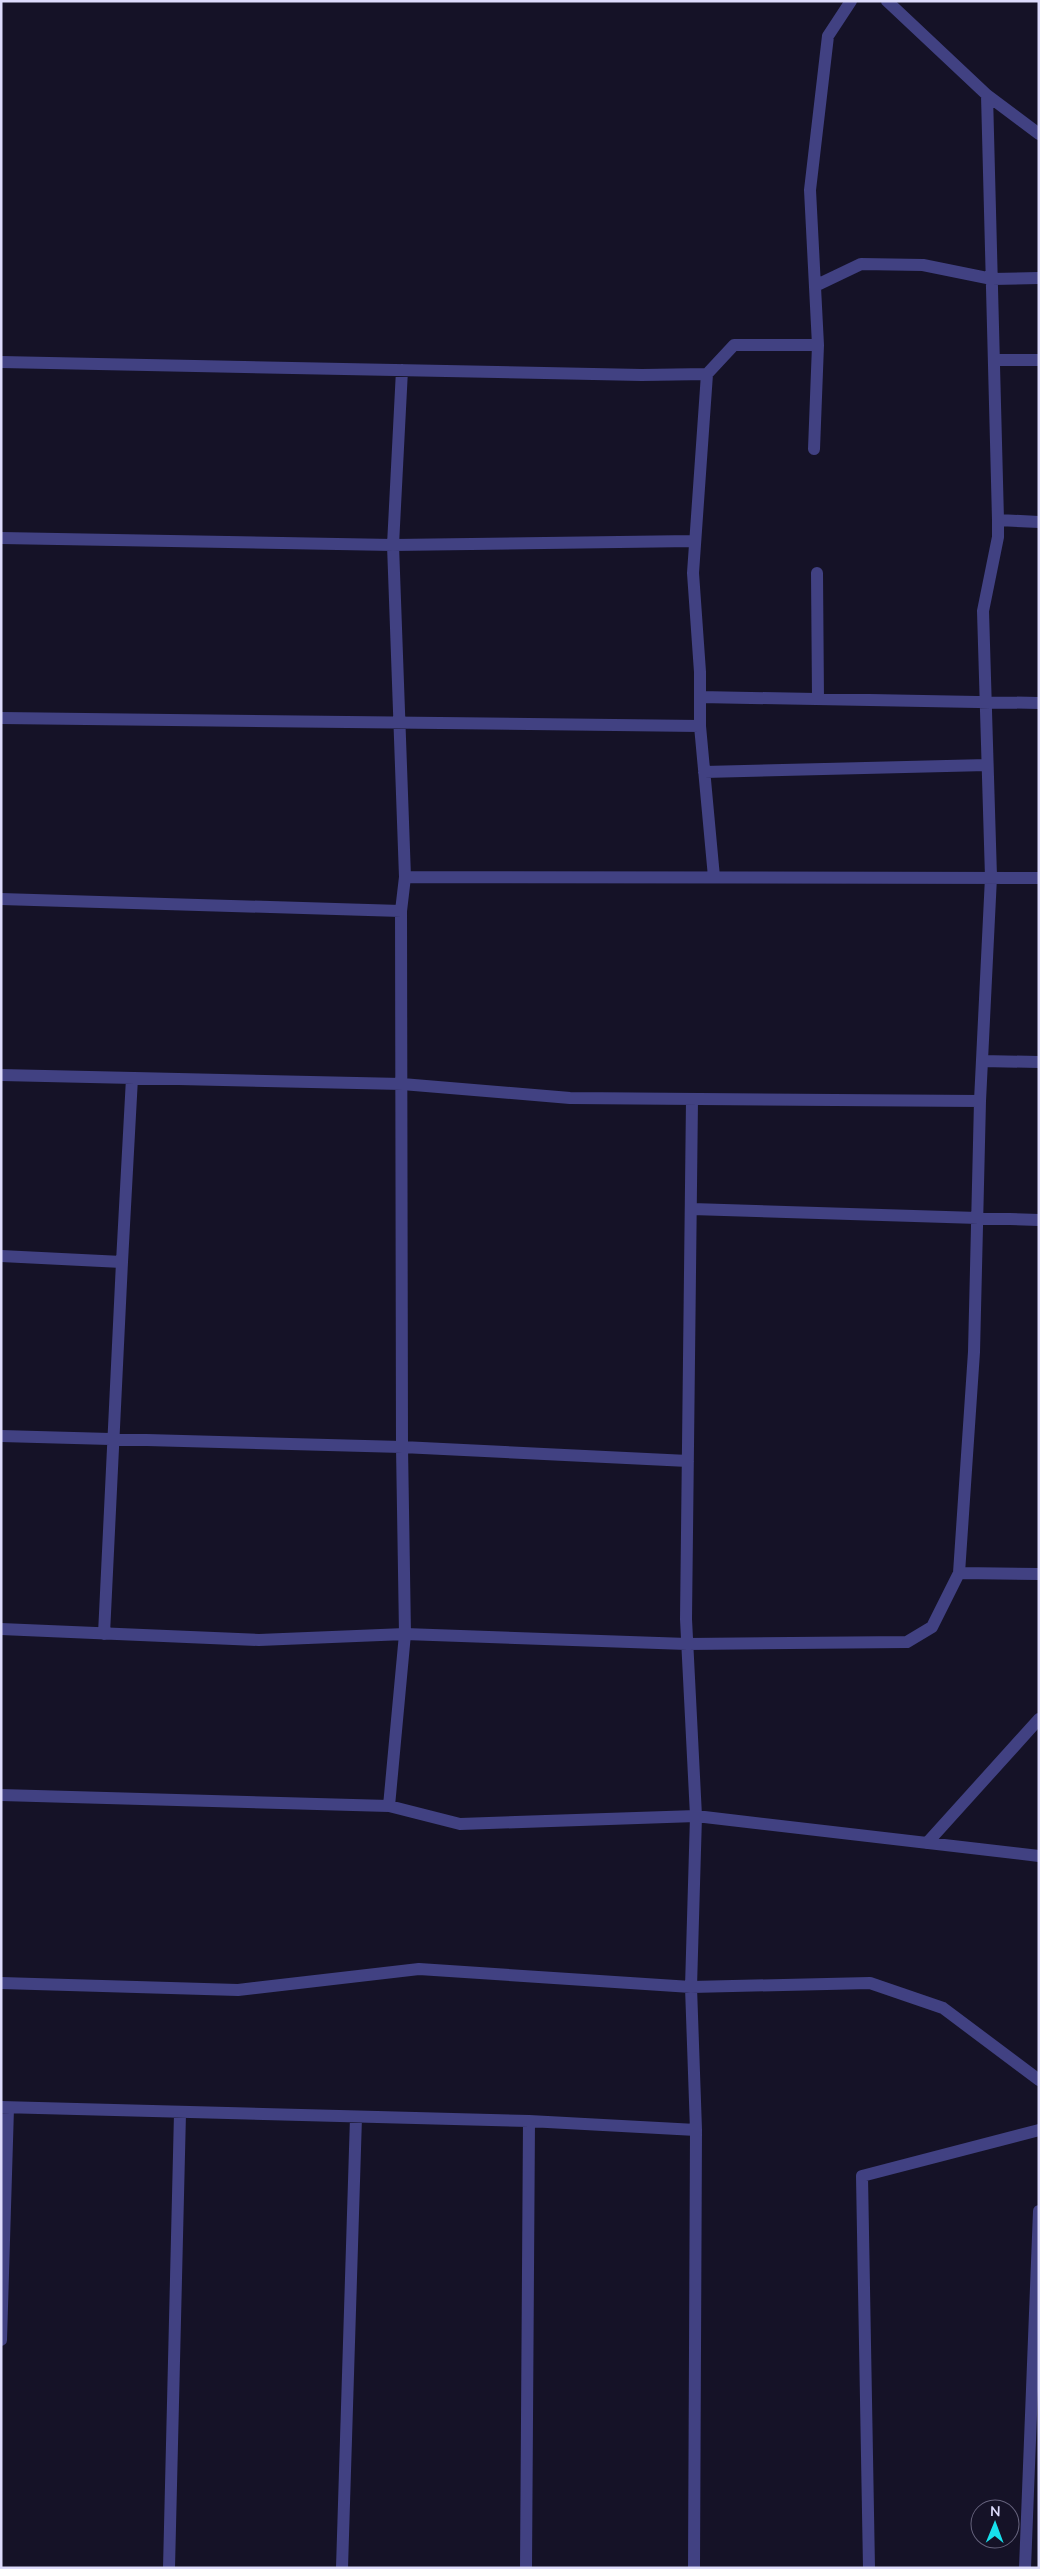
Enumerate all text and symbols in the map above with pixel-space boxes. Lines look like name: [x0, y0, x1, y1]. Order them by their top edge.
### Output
north arrow: [970, 2499, 1020, 2549]
text: N: [990, 2502, 1001, 2521]

